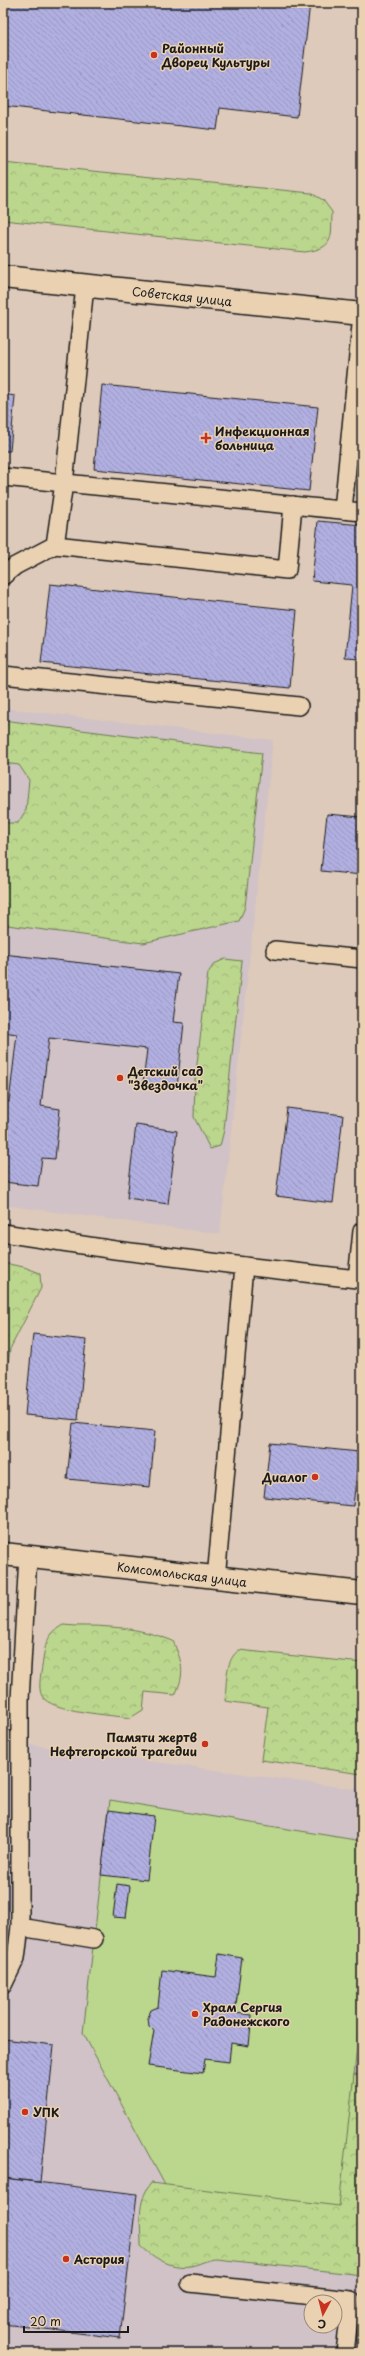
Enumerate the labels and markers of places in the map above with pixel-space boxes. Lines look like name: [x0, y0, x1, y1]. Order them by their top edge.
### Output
place label: Районный Дворец Культуры: [161, 39, 270, 71]
marker: Районный Дворец Культуры: [149, 50, 159, 60]
place label: Инфекционная больница: [215, 422, 310, 454]
marker: Инфекционная больница: [200, 432, 212, 444]
place label: Детский сад "Звездочка": [127, 1062, 203, 1094]
marker: Детский сад "Звездочка": [115, 1073, 125, 1083]
place label: Диалог: [261, 1468, 307, 1486]
marker: Диалог: [310, 1472, 320, 1482]
place label: Памяти жертв Нефтегорской трагедии: [50, 1728, 198, 1760]
marker: Памяти жертв Нефтегорской трагедии: [200, 1739, 210, 1749]
place label: Храм Сергия Радонежского: [203, 1998, 290, 2030]
marker: Храм Сергия Радонежского: [190, 2009, 200, 2019]
place label: УПК: [33, 2103, 59, 2121]
marker: УПК: [20, 2107, 30, 2117]
place label: Астория: [73, 2250, 125, 2268]
marker: Астория: [61, 2254, 71, 2264]

